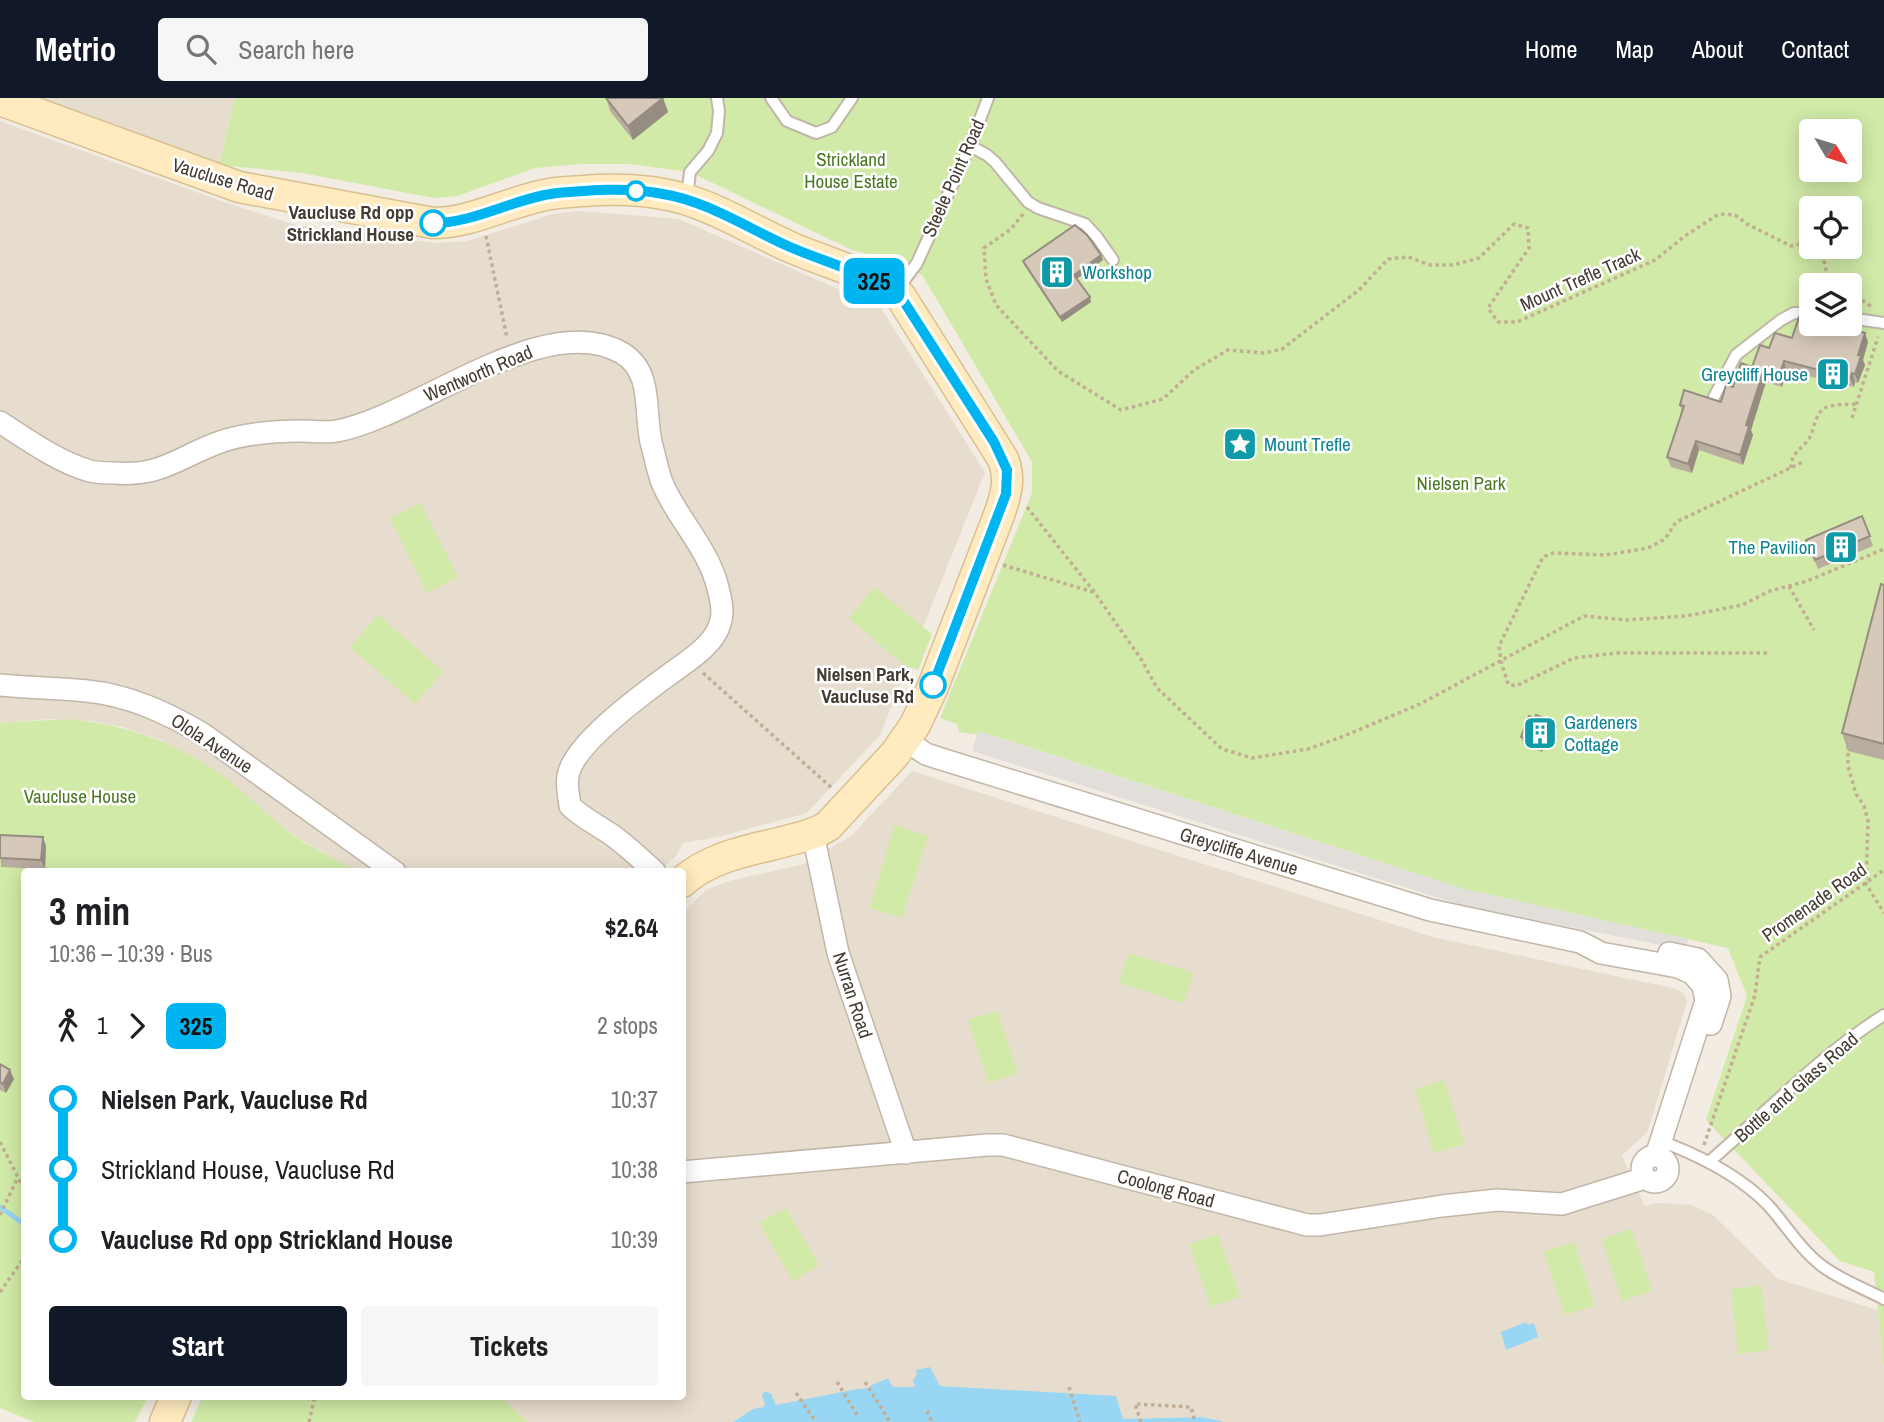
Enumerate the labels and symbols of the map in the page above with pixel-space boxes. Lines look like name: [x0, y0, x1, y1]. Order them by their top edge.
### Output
street label: Steele Point Road: [915, 115, 991, 241]
north arrow: [1799, 119, 1862, 182]
park label: Strickland House Estate: [804, 146, 898, 194]
street label: Vaucluse Road: [169, 151, 277, 207]
unlabelled marker: [626, 181, 646, 201]
place label: Vaucluse Rd opp Strickland House: [287, 199, 414, 247]
marker: Vaucluse Rd opp Strickland House: [420, 210, 446, 236]
street label: Mount Trefle Track: [1516, 241, 1644, 317]
building icon: Workshop: [1038, 253, 1076, 291]
line badge: 325: [834, 258, 914, 304]
place label: Workshop: [1082, 259, 1152, 285]
street label: Wentworth Road: [420, 338, 536, 408]
building icon: Greycliff House: [1814, 355, 1852, 393]
place label: Greycliff House: [1701, 361, 1808, 387]
place icon: Mount Trefle: [1221, 425, 1259, 463]
place label: Mount Trefle: [1264, 431, 1351, 457]
park label: Nielsen Park: [1416, 470, 1506, 496]
building icon: The Pavilion: [1822, 528, 1860, 566]
place label: The Pavilion: [1729, 534, 1816, 560]
place label: Nielsen Park, Vaucluse Rd: [816, 661, 914, 709]
marker: Nielsen Park, Vaucluse Rd: [920, 672, 946, 698]
street label: Olola Avenue: [166, 707, 258, 779]
place label: Gardeners Cottage: [1564, 709, 1638, 757]
building icon: Gardeners Cottage: [1521, 714, 1559, 752]
park label: Vaucluse House: [24, 783, 136, 809]
street label: Greycliffe Avenue: [1177, 821, 1301, 881]
street label: Promenade Road: [1757, 856, 1871, 948]
street label: Nurran Road: [827, 949, 879, 1041]
street label: Bottle and Glass Road: [1729, 1026, 1863, 1148]
street label: Coolong Road: [1115, 1163, 1217, 1213]

